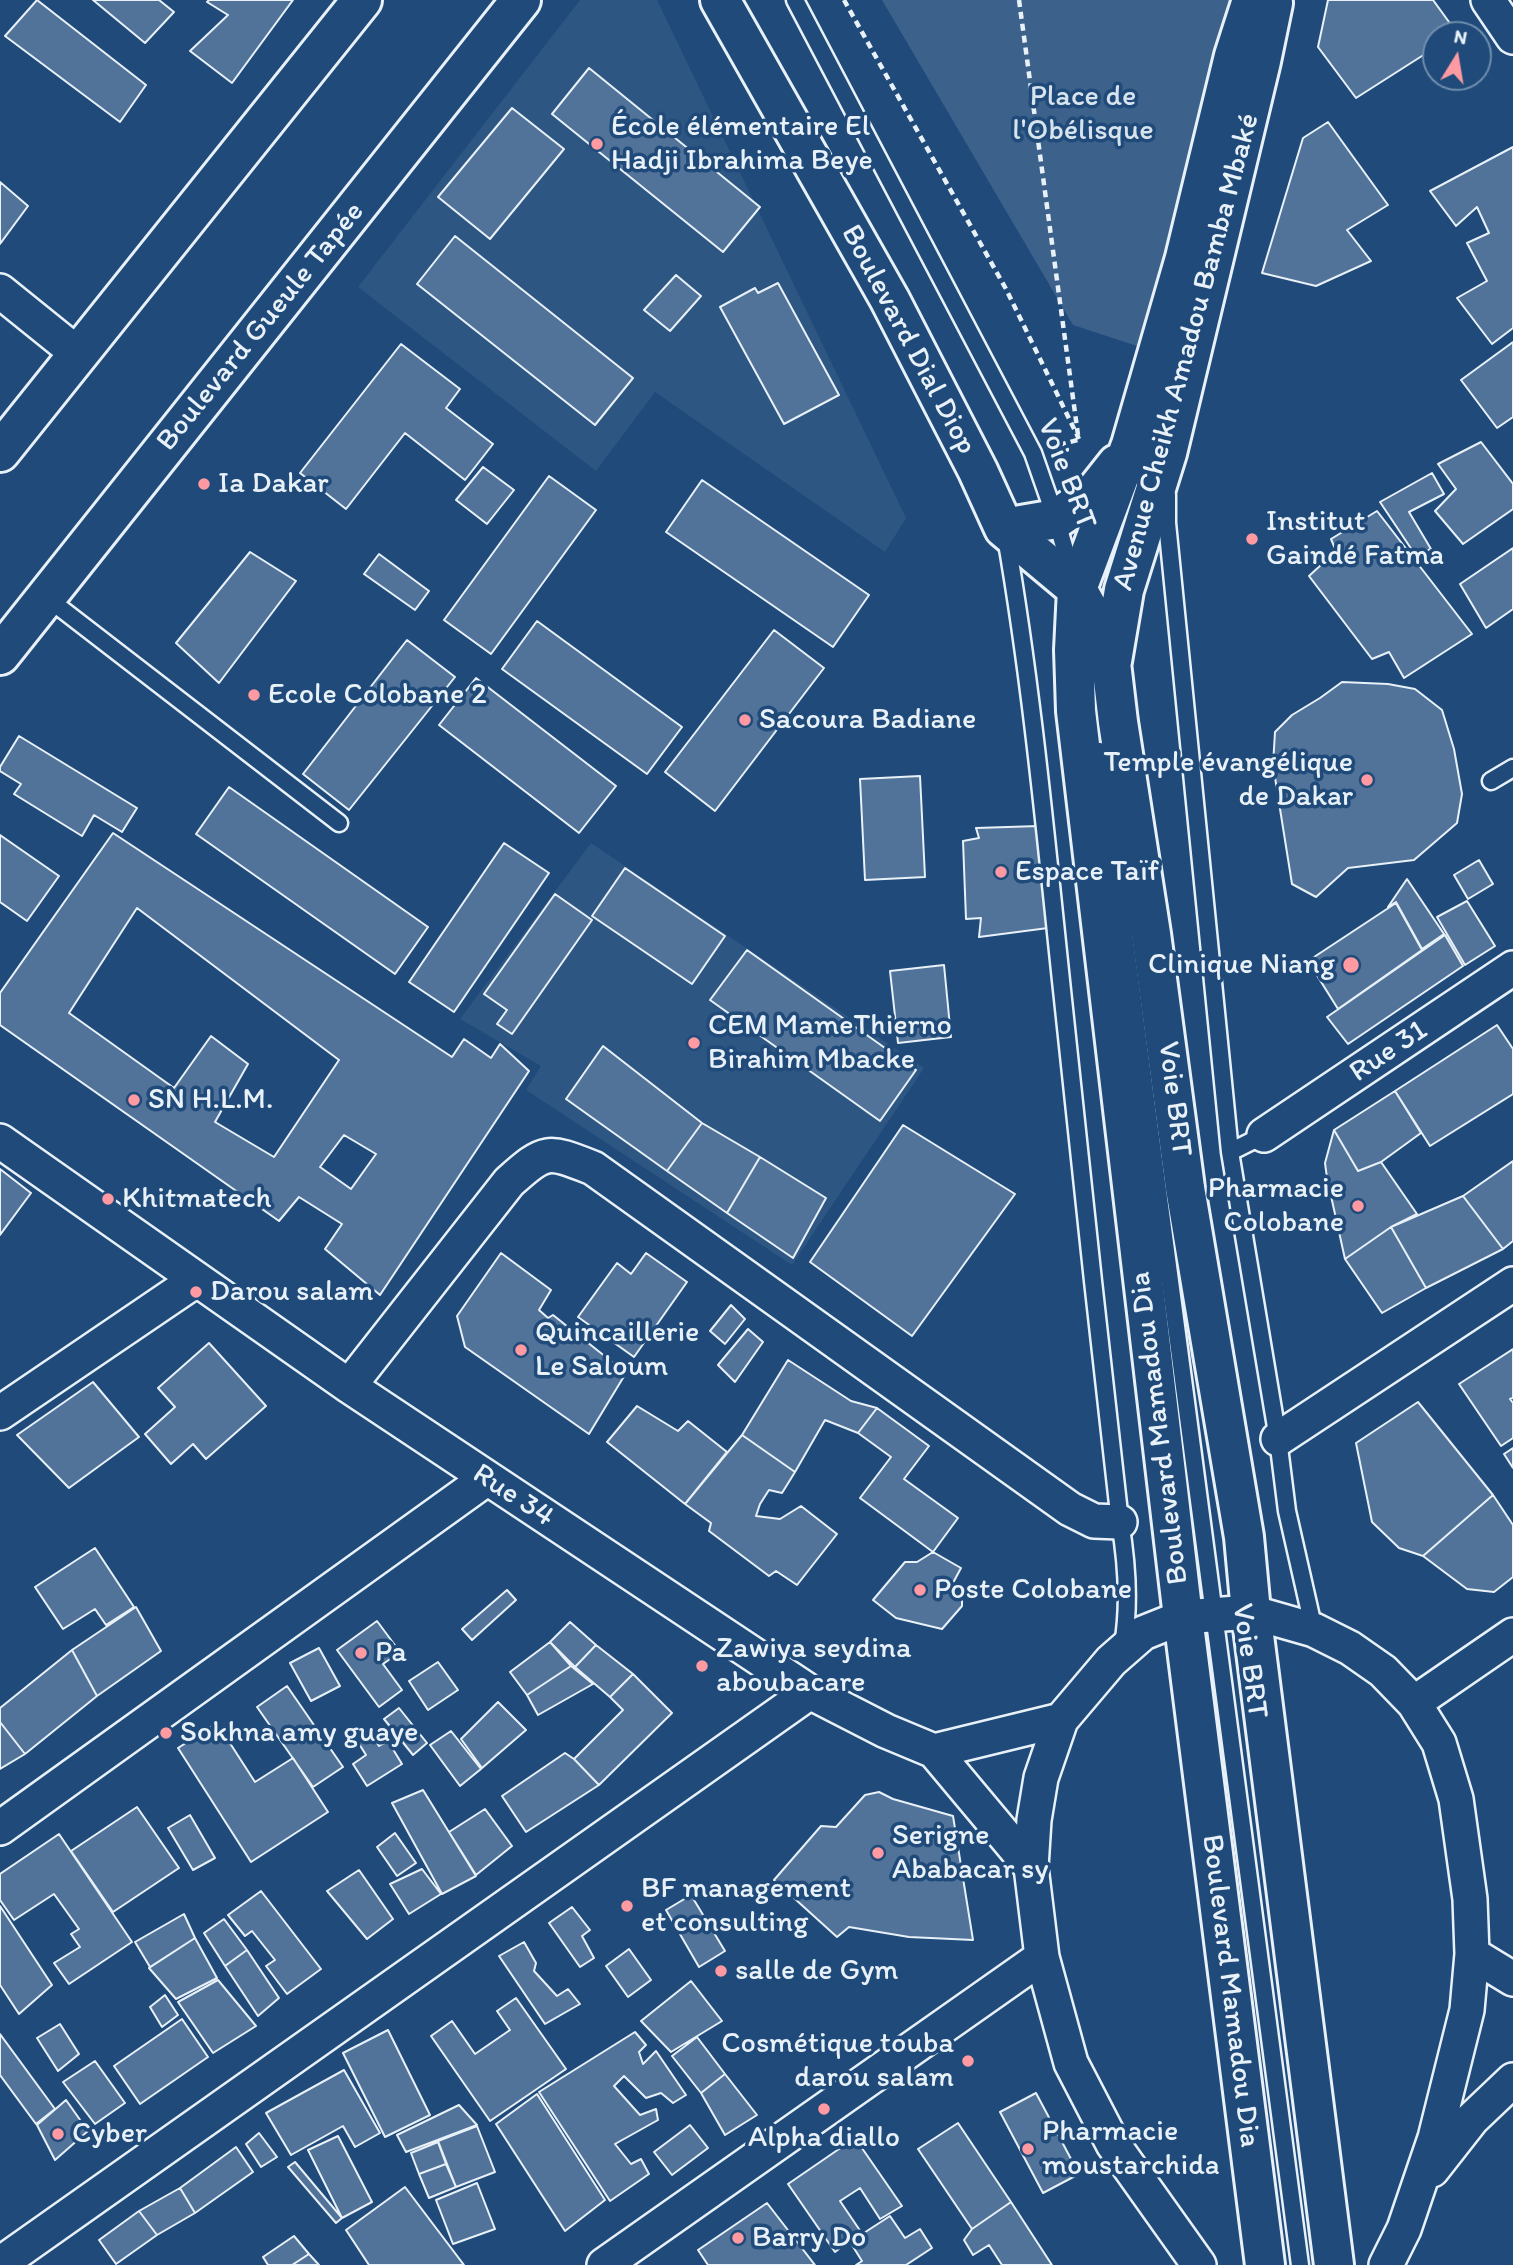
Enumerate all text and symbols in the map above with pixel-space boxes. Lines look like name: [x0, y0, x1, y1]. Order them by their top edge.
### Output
north arrow: [1422, 21, 1492, 91]
text: N: [1452, 24, 1469, 49]
park label: Place de l'Obélisque: [1012, 79, 1154, 150]
place label: École élémentaire El Hadji Ibrahima Beye: [611, 109, 873, 180]
street label: Avenue Cheikh Amadou Bamba Mbaké: [1106, 109, 1268, 595]
marker: École élémentaire El Hadji Ibrahima Beye: [589, 136, 605, 152]
street label: Boulevard Gueule Tapée: [149, 195, 373, 459]
street label: Boulevard Dial Diop: [832, 219, 984, 461]
street label: Voie BRT: [1028, 414, 1104, 534]
place label: Ia Dakar: [218, 466, 329, 502]
marker: Ia Dakar: [196, 476, 212, 492]
place label: Institut Gaindé Fatma: [1266, 504, 1444, 574]
marker: Institut Gaindé Fatma: [1244, 531, 1260, 547]
place label: Ecole Colobane 2: [268, 677, 487, 713]
marker: Ecole Colobane 2: [246, 687, 262, 703]
place label: Sacoura Badiane: [759, 702, 976, 738]
marker: Sacoura Badiane: [737, 712, 753, 728]
place label: Temple évangélique de Dakar: [1103, 745, 1353, 816]
marker: Temple évangélique de Dakar: [1359, 772, 1375, 788]
place label: Espace Taïf: [1015, 854, 1159, 890]
marker: Espace Taïf: [993, 864, 1009, 880]
place label: Clinique Niang: [1148, 947, 1335, 983]
marker: Clinique Niang: [1341, 955, 1361, 975]
place label: CEM MameThierno Birahim Mbacke: [708, 1008, 952, 1078]
street label: Rue 31: [1343, 1013, 1435, 1091]
marker: CEM MameThierno Birahim Mbacke: [686, 1035, 702, 1051]
street label: Voie BRT: [1149, 1039, 1199, 1159]
place label: SN H.L.M.: [148, 1082, 273, 1118]
marker: SN H.L.M.: [126, 1092, 142, 1108]
place label: Pharmacie Colobane: [1208, 1171, 1344, 1242]
place label: Khitmatech: [122, 1181, 272, 1217]
marker: Khitmatech: [100, 1191, 116, 1207]
marker: Pharmacie Colobane: [1350, 1198, 1366, 1214]
street label: Boulevard Mamadou Dia: [1123, 1270, 1197, 1586]
place label: Darou salam: [210, 1274, 374, 1310]
marker: Darou salam: [188, 1284, 204, 1300]
place label: Quincaillerie Le Saloum: [535, 1315, 699, 1386]
marker: Quincaillerie Le Saloum: [513, 1342, 529, 1358]
street label: Rue 34: [465, 1456, 561, 1536]
place label: Poste Colobane: [934, 1572, 1132, 1608]
marker: Poste Colobane: [912, 1582, 928, 1598]
street label: Voie BRT: [1223, 1601, 1275, 1721]
place label: Zawiya seydina aboubacare: [716, 1631, 911, 1702]
place label: Pa: [375, 1635, 407, 1671]
marker: Pa: [353, 1645, 369, 1661]
marker: Zawiya seydina aboubacare: [694, 1658, 710, 1674]
place label: Sokhna amy guaye: [180, 1715, 419, 1751]
marker: Sokhna amy guaye: [158, 1725, 174, 1741]
place label: Serigne Ababacar sy: [892, 1818, 1049, 1888]
street label: Boulevard Mamadou Dia: [1193, 1833, 1267, 2149]
marker: Serigne Ababacar sy: [870, 1845, 886, 1861]
place label: BF management et consulting: [641, 1871, 851, 1941]
marker: BF management et consulting: [619, 1898, 635, 1914]
place label: salle de Gym: [735, 1953, 898, 1989]
marker: salle de Gym: [713, 1963, 729, 1979]
place label: Cosmétique touba darou salam: [721, 2026, 954, 2096]
marker: Cosmétique touba darou salam: [960, 2053, 976, 2069]
marker: Alpha diallo: [816, 2101, 832, 2117]
place label: Pharmacie moustarchida: [1042, 2114, 1220, 2184]
place label: Cyber: [72, 2116, 147, 2152]
place label: Alpha diallo: [748, 2120, 900, 2156]
marker: Cyber: [50, 2126, 66, 2142]
marker: Pharmacie moustarchida: [1020, 2141, 1036, 2157]
place label: Barry Do: [752, 2220, 866, 2256]
marker: Barry Do: [730, 2230, 746, 2246]

